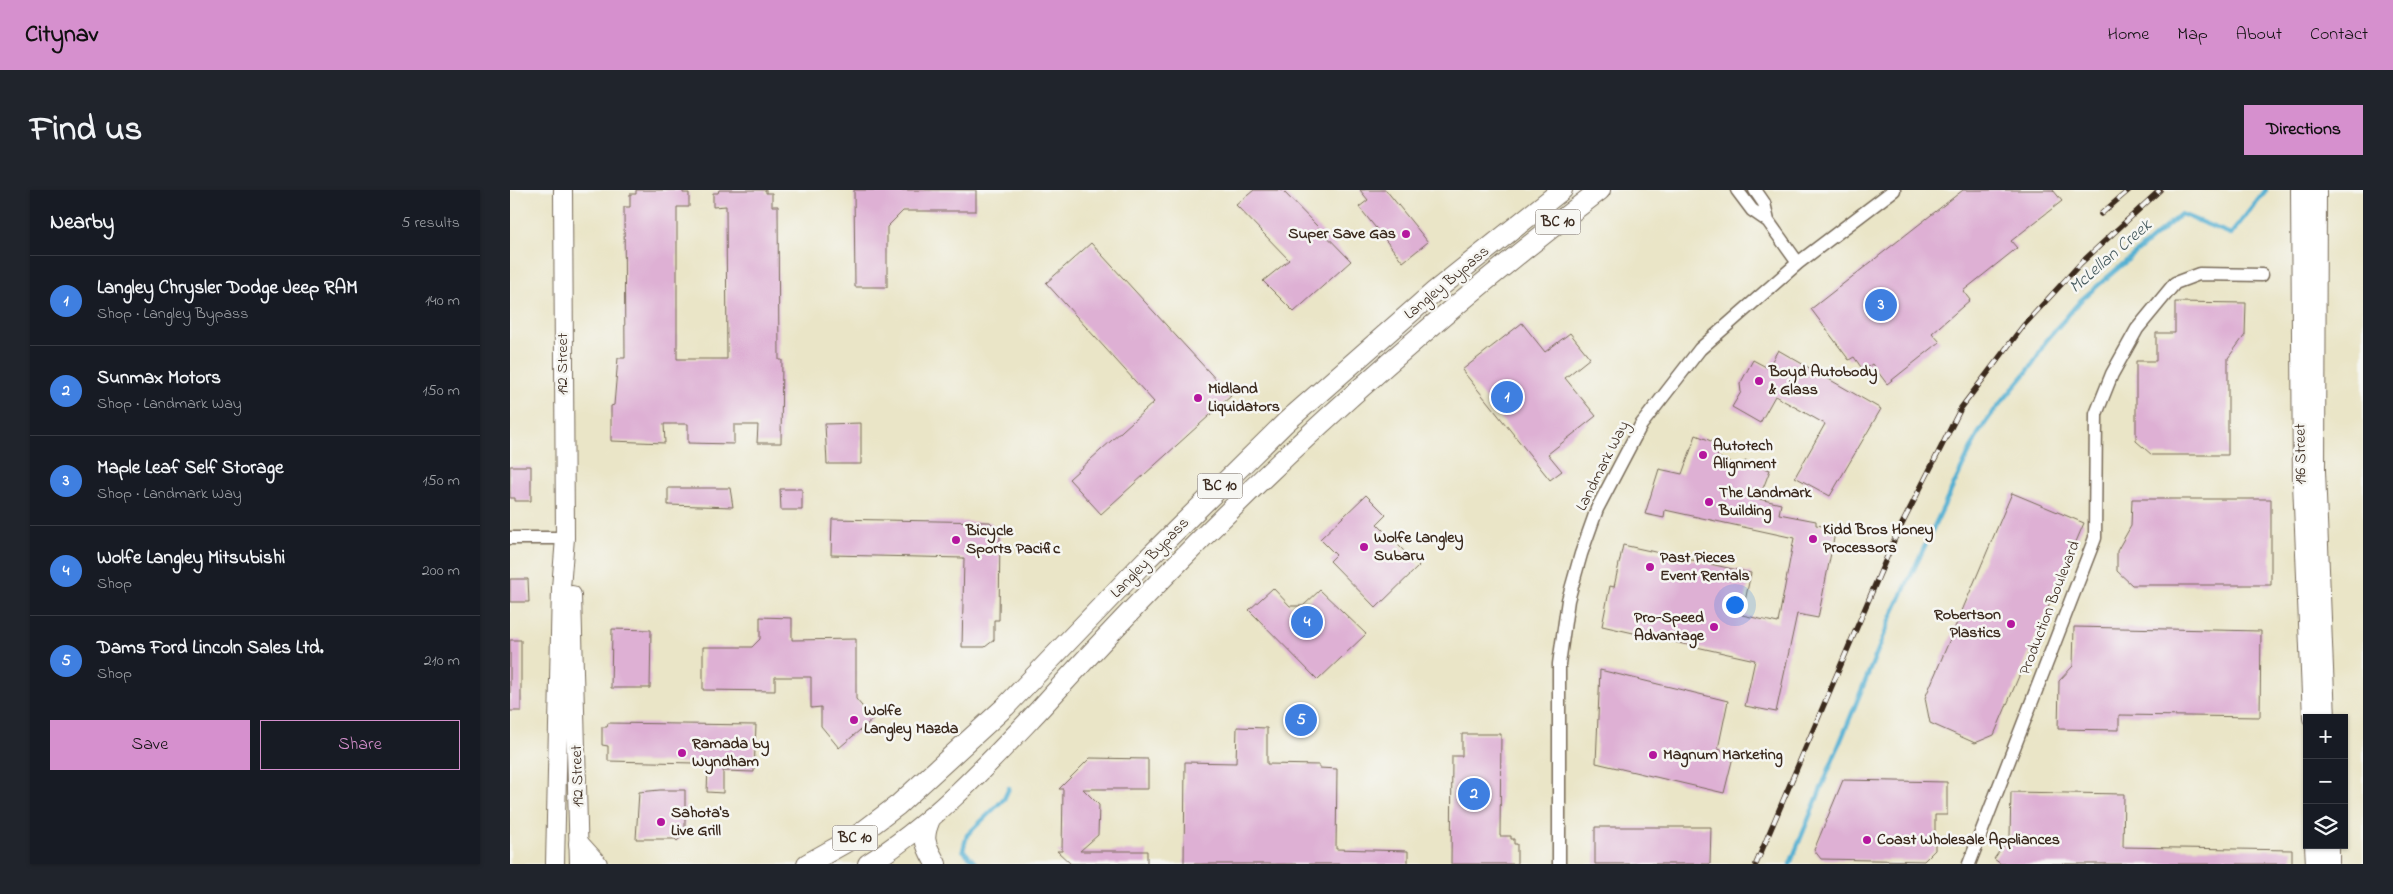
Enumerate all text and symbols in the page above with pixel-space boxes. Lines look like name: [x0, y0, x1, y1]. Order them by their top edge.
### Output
text: Citynav: [25, 18, 98, 53]
text: Home: [2108, 22, 2149, 48]
text: Map: [2177, 22, 2208, 48]
text: About: [2236, 22, 2282, 48]
text: Contact: [2310, 22, 2368, 48]
text: Find us: [30, 105, 142, 156]
button: Directions: [2244, 105, 2363, 155]
text: Nearby: [50, 208, 114, 238]
road number: BC 10: [1536, 210, 1580, 234]
text: 5 results: [401, 211, 460, 235]
water label: McLellan Creek: [2064, 213, 2159, 300]
place label: Super Save Gas: [1288, 222, 1396, 246]
marker: Super Save Gas: [1400, 228, 1412, 240]
street label: Langley Bypass: [1399, 240, 1495, 326]
text: Langley Chrysler Dodge Jeep RAM: [97, 275, 358, 302]
pin: 3: [1865, 286, 1897, 324]
text: 1: [63, 289, 69, 313]
text: 140 m: [425, 289, 460, 313]
text: Shop · Langley Bypass: [97, 302, 248, 326]
street label: 192 Street: [551, 332, 575, 395]
place label: Boyd Autobody & Glass: [1768, 360, 1877, 402]
text: Sunmax Motors: [97, 365, 221, 392]
marker: Boyd Autobody & Glass: [1753, 375, 1765, 387]
place label: Midland Liquidators: [1208, 377, 1280, 419]
pin: 1: [1491, 378, 1523, 416]
text: 2: [62, 379, 70, 403]
text: 150 m: [422, 379, 460, 403]
text: Shop · Landmark Way: [97, 392, 242, 416]
marker: Midland Liquidators: [1192, 392, 1204, 404]
street label: Landmark Way: [1570, 417, 1636, 515]
street label: 196 Street: [2288, 423, 2314, 485]
place label: Autotech Alignment: [1713, 434, 1777, 477]
marker: Autotech Alignment: [1697, 449, 1709, 461]
text: Maple Leaf Self Storage: [97, 455, 284, 482]
text: 3: [63, 469, 69, 493]
text: 150 m: [422, 469, 460, 493]
road number: BC 10: [1198, 474, 1242, 498]
place label: The Landmark Building: [1718, 481, 1812, 524]
text: Shop · Landmark Way: [97, 482, 242, 506]
marker: The Landmark Building: [1703, 496, 1715, 508]
street label: Langley Bypass: [1105, 512, 1195, 604]
place label: Kidd Bros Honey Processors: [1823, 518, 1933, 560]
place label: Bicycle Sports Pacific: [965, 519, 1061, 561]
place label: Wolfe Langley Subaru: [1374, 526, 1463, 568]
marker: Kidd Bros Honey Processors: [1807, 533, 1819, 545]
marker: Bicycle Sports Pacific: [950, 534, 962, 546]
street label: Production Boulevard: [2013, 537, 2087, 679]
marker: Wolfe Langley Subaru: [1358, 541, 1370, 553]
text: Wolfe Langley Mitsubishi: [97, 545, 285, 572]
place label: Past Pieces Event Rentals: [1660, 546, 1750, 588]
text: 4: [63, 559, 69, 583]
text: 200 m: [422, 559, 460, 583]
marker: Past Pieces Event Rentals: [1644, 561, 1656, 573]
text: Shop: [97, 572, 132, 596]
your location: [1722, 592, 1748, 618]
pin: 4: [1291, 603, 1323, 641]
place label: Robertson Plastics: [1933, 603, 2001, 645]
place label: Pro-Speed Advantage: [1634, 606, 1705, 649]
marker: Robertson Plastics: [2005, 618, 2017, 630]
marker: Pro-Speed Advantage: [1708, 621, 1720, 633]
text: Dams Ford Lincoln Sales Ltd.: [97, 635, 324, 662]
text: 5: [61, 649, 71, 673]
text: 210 m: [424, 649, 460, 673]
text: Shop: [97, 662, 132, 686]
place label: Wolfe Langley Mazda: [864, 699, 959, 742]
pin: 5: [1285, 701, 1317, 739]
marker: Wolfe Langley Mazda: [848, 714, 860, 726]
map controls: [2303, 714, 2348, 849]
button: +: [2303, 714, 2348, 759]
button: Save: [50, 720, 250, 770]
button: Share: [260, 720, 460, 770]
place label: Ramada by Wyndham: [691, 732, 770, 775]
place label: Magnum Marketing: [1663, 743, 1783, 768]
street label: 192 Street: [565, 744, 591, 807]
marker: Ramada by Wyndham: [676, 747, 688, 759]
marker: Magnum Marketing: [1647, 749, 1659, 761]
button: −: [2303, 759, 2348, 804]
pin: 2: [1458, 775, 1490, 813]
place label: Sahota's Live Grill: [671, 801, 730, 843]
button: layers: [2303, 804, 2348, 849]
marker: Sahota's Live Grill: [655, 816, 667, 828]
road number: BC 10: [832, 826, 878, 850]
place label: Coast Wholesale Appliances: [1877, 828, 2060, 852]
marker: Coast Wholesale Appliances: [1861, 834, 1873, 846]

